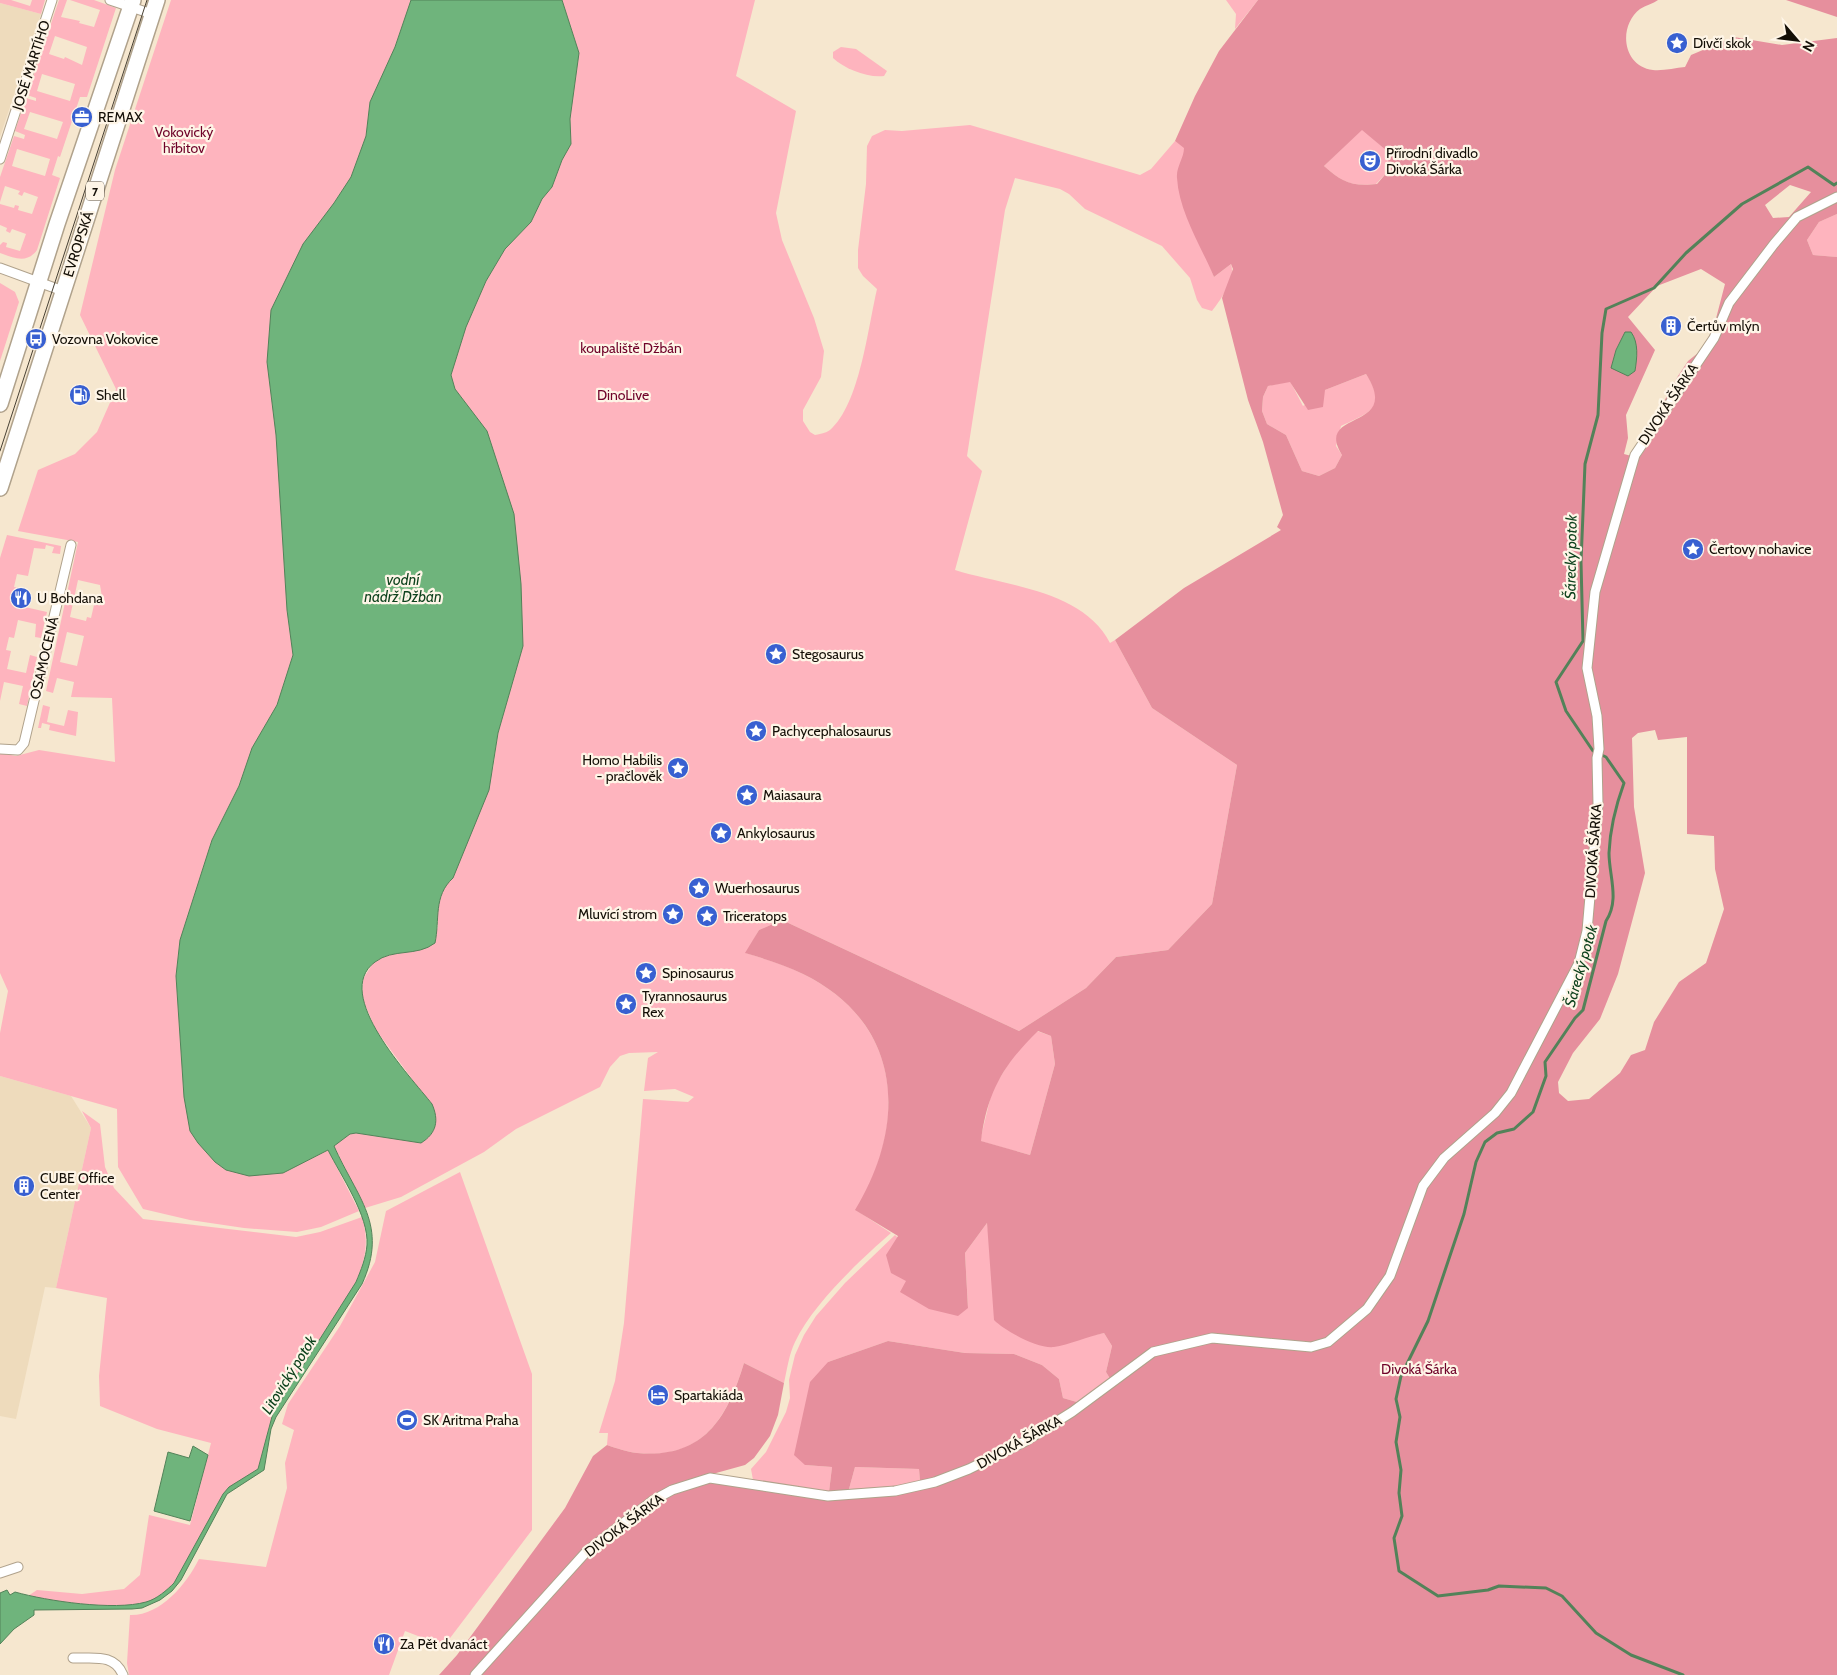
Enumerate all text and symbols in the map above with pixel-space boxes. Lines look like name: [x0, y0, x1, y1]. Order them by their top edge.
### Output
north arrow: [1772, 15, 1822, 65]
street label: JOSÉ MARTÍHO: [8, 18, 54, 113]
place icon: Dívčí skok: [1665, 31, 1689, 55]
place label: Dívčí skok: [1693, 34, 1752, 52]
text: N: [1798, 38, 1819, 55]
office icon: REMAX: [70, 105, 94, 129]
place label: REMAX: [98, 108, 143, 126]
park label: Vokovický hřbitov: [155, 123, 213, 157]
place label: Přírodní divadlo Divoká Šárka: [1386, 144, 1478, 178]
theatre icon: Přírodní divadlo Divoká Šárka: [1358, 149, 1382, 173]
road number: 7: [86, 182, 104, 200]
street label: EVROPSKÁ: [59, 208, 97, 279]
building icon: Čertův mlýn: [1659, 314, 1683, 338]
place label: Čertův mlýn: [1687, 317, 1760, 335]
bus stop icon: Vozovna Vokovice: [24, 327, 48, 351]
place label: Vozovna Vokovice: [52, 330, 158, 348]
park label: koupaliště Džbán: [580, 339, 682, 357]
street label: DIVOKÁ ŠÁRKA: [1634, 360, 1702, 448]
fuel station icon: Shell: [68, 383, 92, 407]
place label: Shell: [96, 386, 126, 404]
park label: DinoLive: [597, 386, 649, 404]
water label: Šárecký potok: [1560, 514, 1581, 599]
place icon: Čertovy nohavice: [1681, 537, 1705, 561]
place label: Čertovy nohavice: [1709, 540, 1811, 558]
water label: vodní nádrž Džbán: [364, 571, 442, 606]
restaurant icon: U Bohdana: [9, 586, 33, 610]
place label: U Bohdana: [37, 589, 103, 607]
street label: OSAMOCENÁ: [26, 614, 62, 701]
place icon: Stegosaurus: [764, 642, 788, 666]
place label: Stegosaurus: [792, 645, 864, 663]
place icon: Pachycephalosaurus: [744, 719, 768, 743]
place label: Pachycephalosaurus: [772, 722, 891, 740]
place label: Homo Habilis - pračlověk: [582, 751, 663, 785]
place icon: Homo Habilis - pračlověk: [666, 756, 690, 780]
place icon: Maiasaura: [735, 783, 759, 807]
place label: Maiasaura: [763, 786, 822, 804]
street label: DIVOKÁ ŠÁRKA: [1581, 803, 1605, 899]
place icon: Ankylosaurus: [709, 821, 733, 845]
place label: Ankylosaurus: [737, 824, 815, 842]
place icon: Wuerhosaurus: [687, 876, 711, 900]
place label: Wuerhosaurus: [715, 879, 800, 897]
place icon: Mluvící strom: [661, 902, 685, 926]
place icon: Triceratops: [695, 904, 719, 928]
place label: Mluvící strom: [578, 905, 657, 923]
place label: Triceratops: [723, 907, 787, 925]
water label: Šárecký potok: [1560, 922, 1601, 1009]
place icon: Spinosaurus: [634, 961, 658, 985]
place label: Spinosaurus: [662, 964, 734, 982]
place label: Tyrannosaurus Rex: [642, 987, 727, 1021]
place icon: Tyrannosaurus Rex: [614, 992, 638, 1016]
place label: CUBE Office Center: [40, 1169, 114, 1203]
building icon: CUBE Office Center: [12, 1174, 36, 1198]
water label: Litovický potok: [258, 1332, 320, 1417]
park label: Divoká Šárka: [1381, 1360, 1457, 1378]
hotel icon: Spartakiáda: [646, 1383, 670, 1407]
place label: Spartakiáda: [674, 1386, 743, 1404]
sports icon: SK Aritma Praha: [395, 1408, 419, 1432]
place label: SK Aritma Praha: [423, 1411, 519, 1429]
street label: DIVOKÁ ŠÁRKA: [973, 1411, 1065, 1473]
street label: DIVOKÁ ŠÁRKA: [581, 1489, 667, 1561]
restaurant icon: Za Pět dvanáct: [372, 1632, 396, 1656]
place label: Za Pět dvanáct: [400, 1635, 488, 1653]

